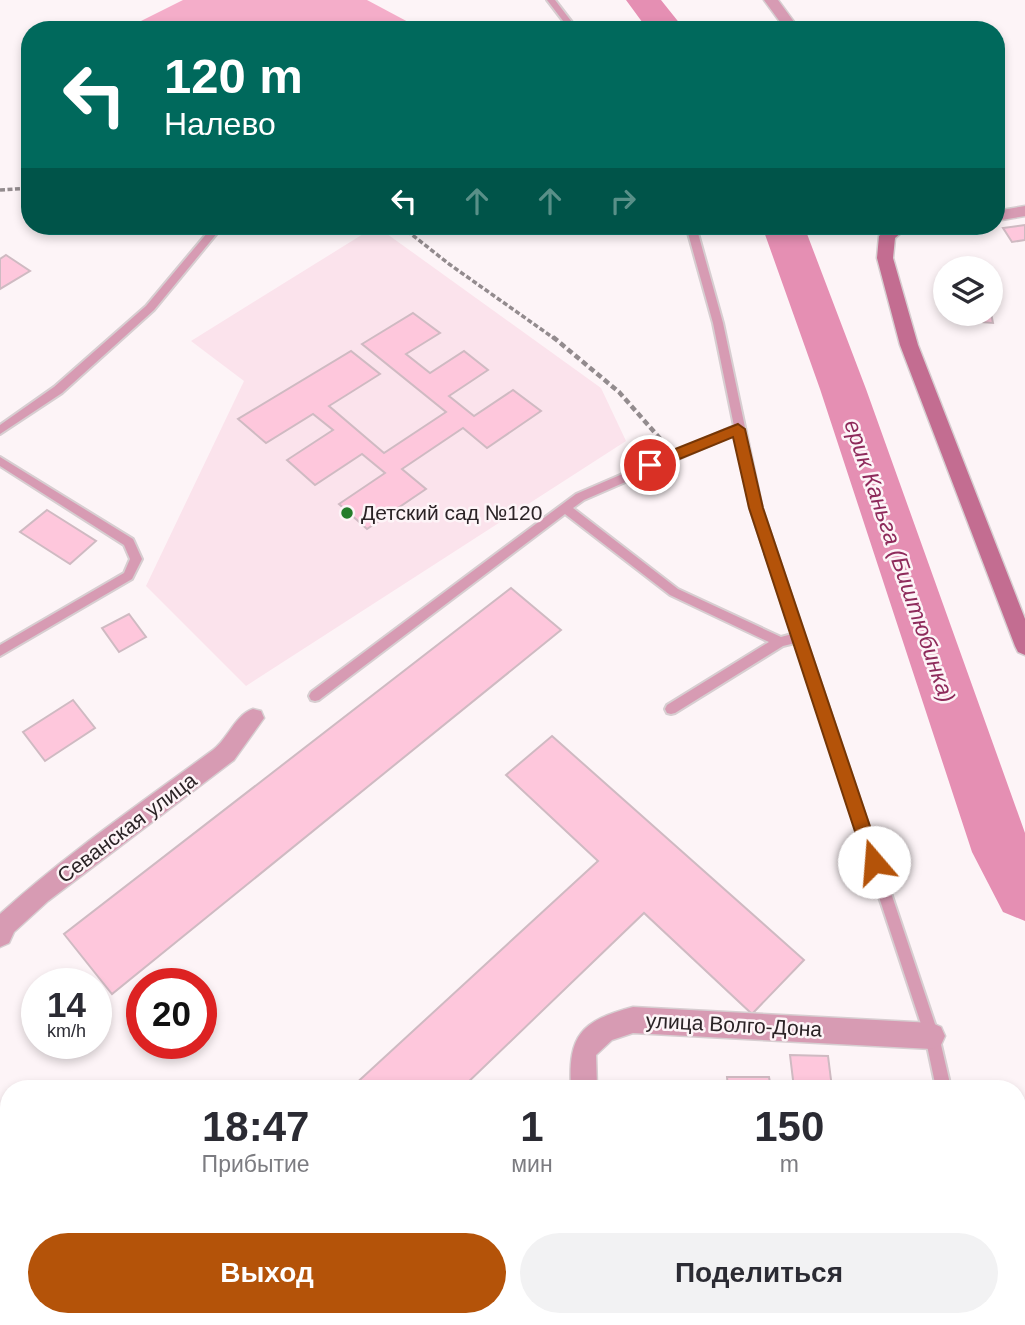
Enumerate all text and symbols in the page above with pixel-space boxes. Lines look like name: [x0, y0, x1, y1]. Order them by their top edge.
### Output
icon: left: [49, 49, 140, 140]
text: 120 m: [164, 49, 303, 103]
text: Налево: [164, 106, 276, 142]
icon: left: [385, 182, 423, 220]
icon: ahead: [458, 182, 496, 220]
icon: ahead: [531, 182, 569, 220]
icon: right: [604, 182, 642, 220]
map controls: [933, 256, 1003, 326]
button: layers: [933, 256, 1003, 326]
water label: ерик Каньга (Биштюбинка): [839, 416, 961, 706]
pin: [620, 435, 680, 495]
icon: arrive: [631, 446, 669, 484]
place label: Детский сад №120: [361, 501, 542, 524]
marker: Детский сад №120: [339, 505, 355, 521]
street label: Севанская улица: [53, 768, 201, 887]
position arrow: [837, 825, 911, 899]
speed limit sign: 20: [126, 968, 217, 1059]
text: 14: [47, 985, 86, 1024]
street label: улица Волго-Дона: [645, 1008, 823, 1041]
text: km/h: [47, 1021, 86, 1041]
text: 18:47: [202, 1103, 309, 1150]
text: 1: [520, 1103, 544, 1150]
text: 150: [754, 1103, 824, 1150]
text: Прибытие: [202, 1151, 310, 1177]
text: мин: [511, 1151, 553, 1177]
text: m: [780, 1151, 799, 1177]
button: Выход: [28, 1233, 506, 1313]
button: Поделиться: [520, 1233, 998, 1313]

